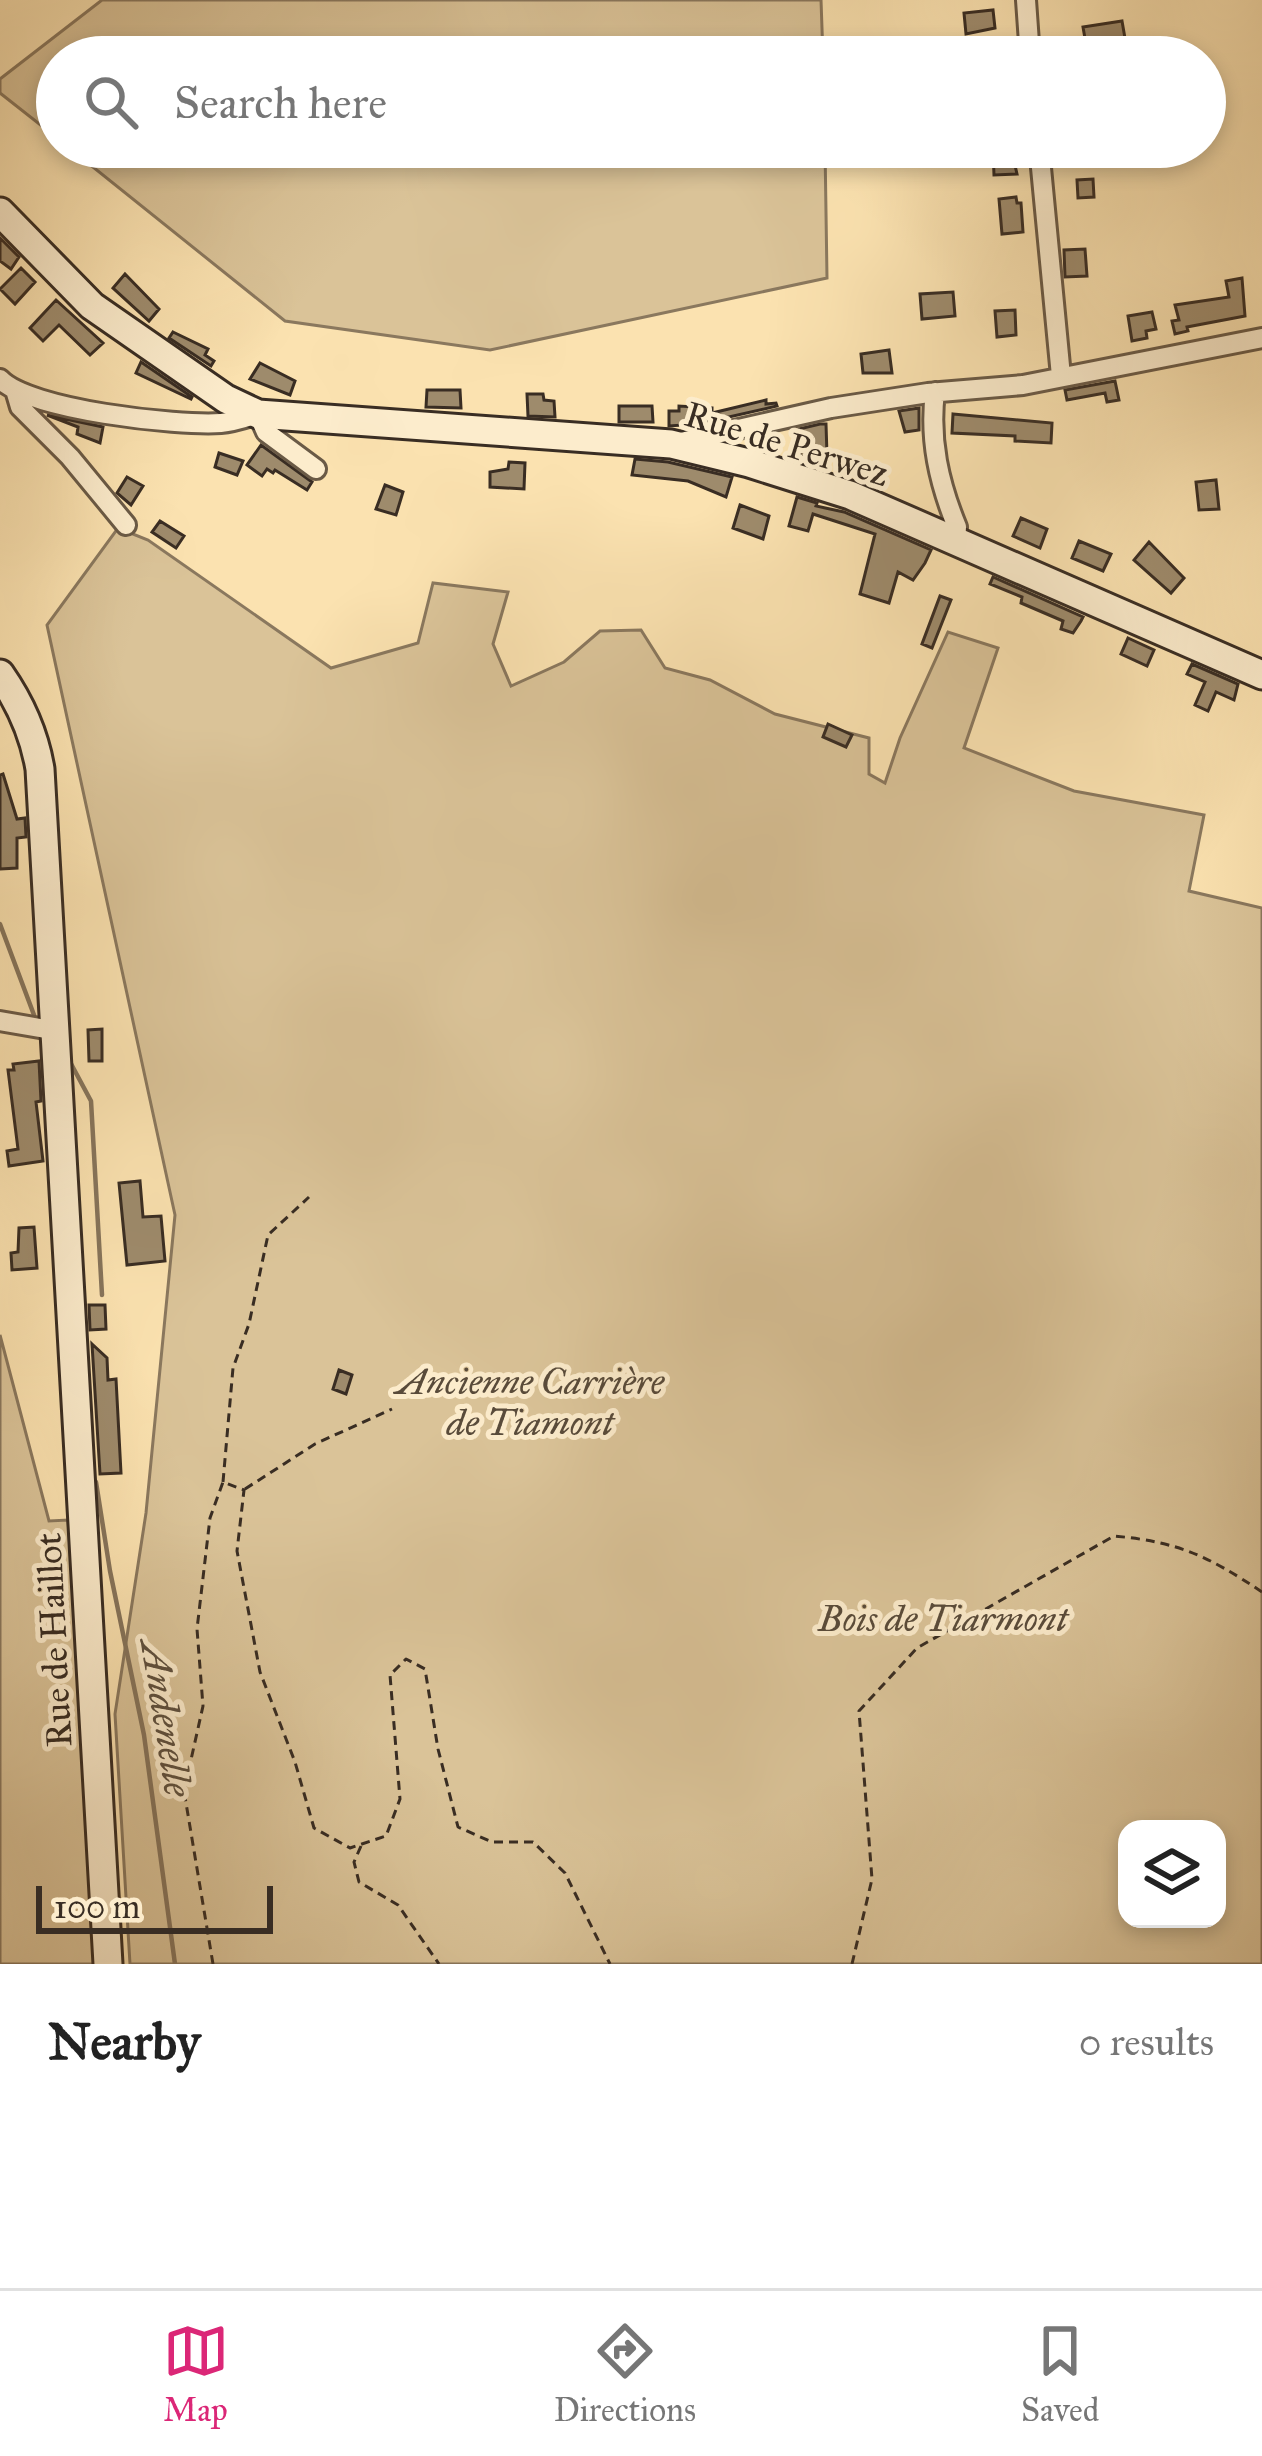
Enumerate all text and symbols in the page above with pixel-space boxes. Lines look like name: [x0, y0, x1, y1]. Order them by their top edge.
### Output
search box: [36, 36, 1226, 168]
icon: search: [78, 69, 144, 135]
text: Search here: [174, 75, 387, 130]
street label: Rue de Perwez: [680, 392, 894, 496]
park label: Ancienne Carrière de Tiamont: [392, 1360, 666, 1445]
street label: Rue de Haillot: [26, 1532, 82, 1748]
park label: Bois de Tiarmont: [816, 1597, 1070, 1641]
water label: Andenelle: [129, 1632, 202, 1801]
map controls: [1118, 1820, 1226, 1928]
button: layers: [1118, 1820, 1226, 1928]
scale bar: [36, 1880, 273, 1933]
text: 100 m: [54, 1887, 140, 1927]
text: Nearby: [48, 2011, 200, 2073]
text: 0 results: [1079, 2018, 1214, 2066]
tab: Map: [163, 2318, 229, 2430]
tab: Directions: [554, 2318, 696, 2430]
tab: Saved: [1021, 2318, 1099, 2430]

